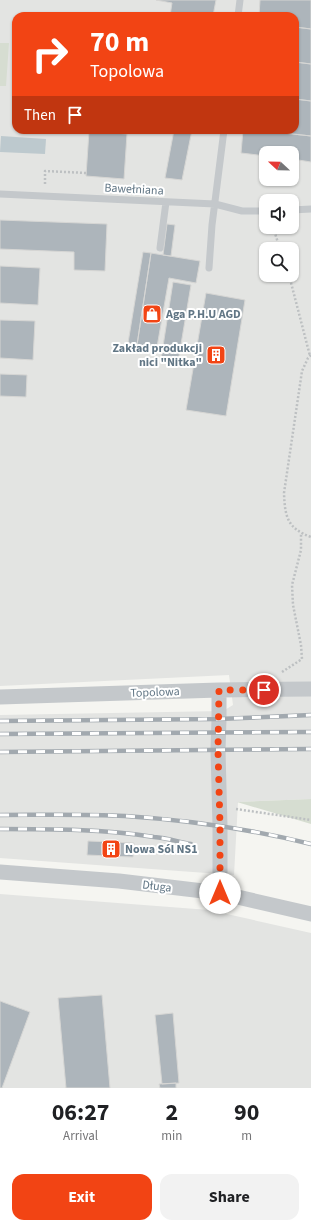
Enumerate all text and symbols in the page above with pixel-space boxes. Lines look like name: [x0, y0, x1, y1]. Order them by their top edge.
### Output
text: 70 m: [90, 22, 149, 62]
icon: right: [24, 28, 76, 80]
text: Topolowa: [90, 59, 164, 84]
icon: arrive: [64, 104, 86, 126]
text: Then: [24, 105, 56, 126]
north arrow: [259, 146, 299, 186]
map controls: [259, 146, 299, 282]
street label: Bawełniana: [104, 179, 164, 200]
button: sound: [259, 194, 299, 234]
button: search: [259, 242, 299, 282]
shop icon: Aga P.H.U AGD: [141, 303, 163, 325]
place label: Aga P.H.U AGD: [165, 306, 241, 323]
place label: Zakład produkcji nici "Nitka": [112, 340, 202, 371]
building icon: Zakład produkcji nici "Nitka": [205, 344, 227, 366]
pin: [247, 673, 281, 707]
icon: arrive: [253, 679, 275, 701]
street label: Topolowa: [130, 683, 180, 702]
building icon: Nowa Sól NS1: [100, 838, 122, 860]
place label: Nowa Sól NS1: [125, 841, 198, 858]
position arrow: [199, 872, 241, 914]
street label: Długa: [141, 876, 173, 897]
text: 06:27: [52, 1095, 110, 1130]
text: 2: [165, 1095, 178, 1130]
text: 90: [234, 1095, 259, 1130]
text: Arrival: [63, 1127, 98, 1145]
text: min: [161, 1127, 182, 1145]
text: m: [241, 1127, 252, 1145]
button: Exit: [12, 1174, 152, 1220]
button: Share: [160, 1174, 299, 1220]

